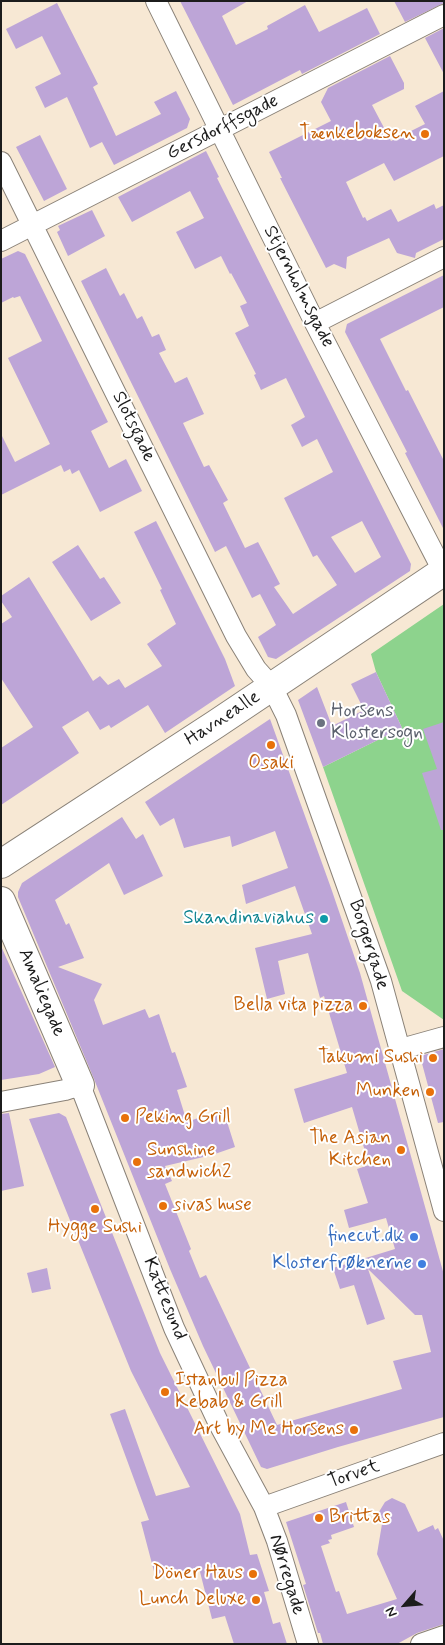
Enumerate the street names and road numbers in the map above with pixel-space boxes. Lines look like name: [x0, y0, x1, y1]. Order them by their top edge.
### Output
street label: Gersdorffsgade: [163, 90, 283, 166]
street label: Stjernholmsgade: [258, 222, 338, 352]
street label: Slotsgade: [106, 388, 160, 466]
street label: Havnealle: [181, 686, 265, 752]
street label: Borgergade: [343, 897, 393, 993]
street label: Amaliegade: [12, 946, 70, 1040]
street label: Kattesund: [137, 1254, 191, 1344]
street label: Torvet: [325, 1456, 383, 1494]
street label: Nørregade: [263, 1532, 309, 1618]

